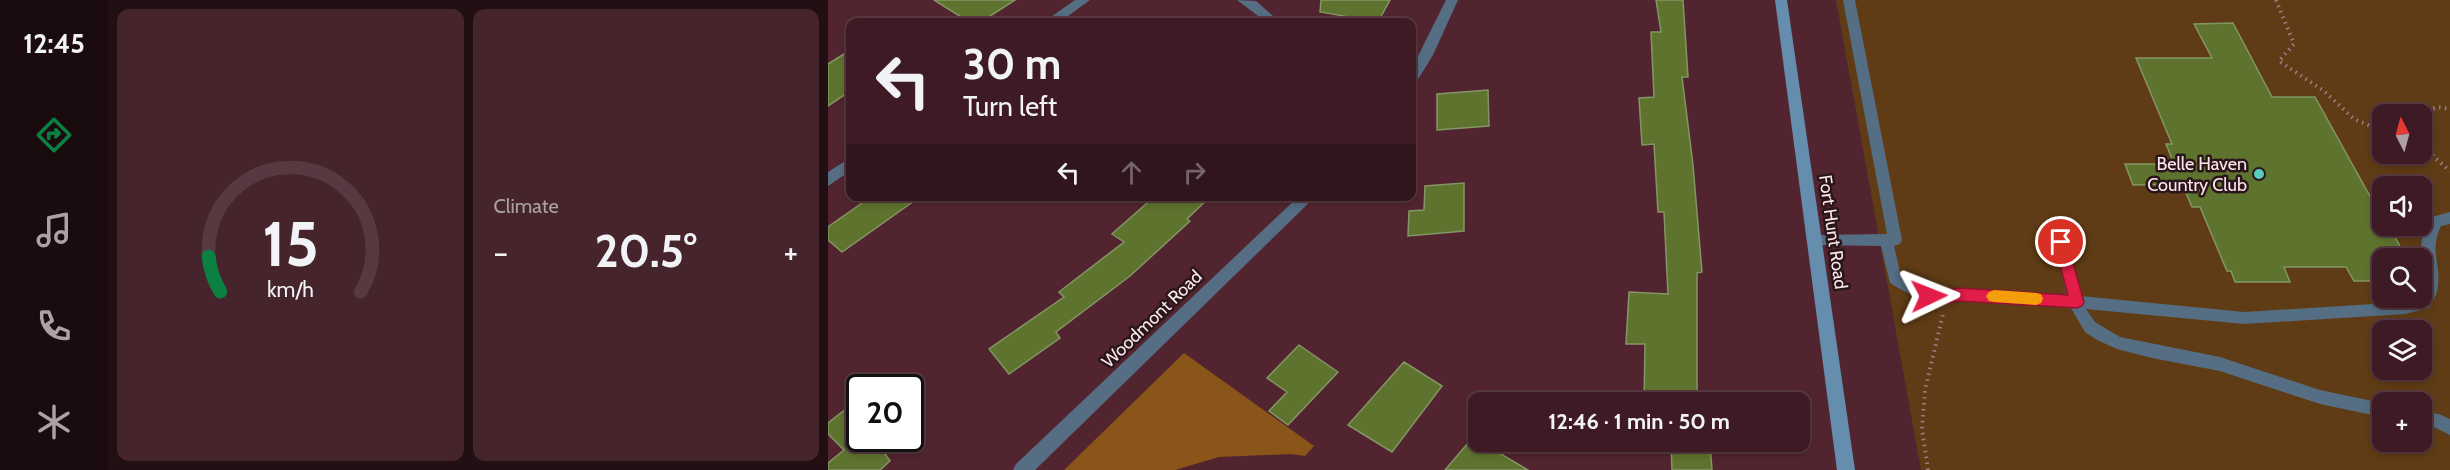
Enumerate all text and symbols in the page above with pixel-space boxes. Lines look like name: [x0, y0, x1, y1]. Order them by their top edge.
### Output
text: 12:45: [23, 27, 85, 60]
text: 30 m: [963, 38, 1061, 90]
icon: left: [864, 42, 942, 120]
text: Turn left: [963, 90, 1057, 123]
north arrow: [2372, 104, 2432, 164]
map controls: [2372, 104, 2432, 452]
icon: directions: [33, 114, 75, 156]
place label: Belle Haven Country Club: [2147, 153, 2247, 196]
icon: left: [1052, 156, 1085, 189]
icon: ahead: [1115, 156, 1148, 189]
icon: right: [1178, 156, 1211, 189]
marker: Belle Haven Country Club: [2252, 167, 2266, 181]
street label: Fort Hunt Road: [1814, 173, 1852, 291]
button: sound: [2372, 176, 2432, 236]
text: Climate: [494, 194, 559, 218]
text: 15: [262, 206, 319, 282]
icon: music: [33, 209, 75, 251]
pin: [2035, 216, 2086, 267]
text: 20.5°: [595, 224, 697, 278]
icon: arrive: [2044, 225, 2077, 258]
text: −: [494, 232, 508, 272]
text: +: [783, 232, 798, 272]
button: search: [2372, 248, 2432, 308]
position arrow: [1897, 264, 1961, 328]
street label: Woodmont Road: [1097, 266, 1207, 372]
text: km/h: [267, 276, 314, 302]
icon: phone: [33, 305, 75, 347]
button: layers: [2372, 320, 2432, 380]
speed limit sign: 20: [846, 374, 924, 452]
button: +: [2372, 392, 2432, 452]
icon: climate: [33, 401, 75, 443]
text: 12:46 · 1 min · 50 m: [1548, 408, 1730, 435]

